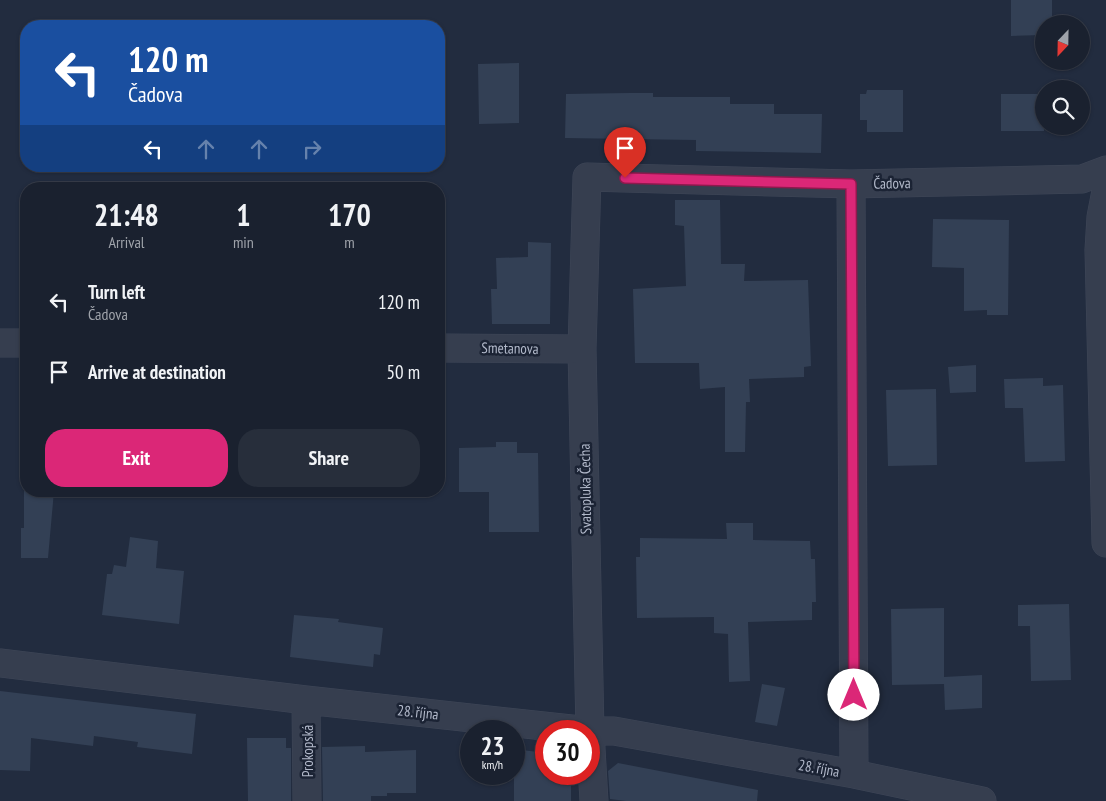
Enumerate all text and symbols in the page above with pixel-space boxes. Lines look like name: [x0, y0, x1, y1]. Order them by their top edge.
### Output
north arrow: [1035, 15, 1090, 70]
map controls: [1035, 15, 1090, 135]
text: 120 m: [128, 36, 209, 82]
icon: left: [45, 40, 110, 105]
text: Čadova: [128, 80, 183, 108]
button: search: [1035, 80, 1090, 135]
pin: [604, 127, 646, 178]
icon: arrive: [611, 134, 639, 162]
icon: left: [139, 135, 167, 163]
icon: ahead: [192, 135, 220, 163]
icon: ahead: [245, 135, 273, 163]
icon: right: [298, 135, 326, 163]
street label: Čadova: [873, 173, 911, 193]
text: 21:48: [94, 195, 159, 234]
text: 1: [236, 195, 251, 234]
text: 170: [328, 195, 371, 234]
text: Arrival: [108, 232, 145, 252]
text: min: [233, 232, 254, 252]
text: m: [344, 232, 355, 252]
text: Turn left: [88, 280, 145, 304]
icon: left: [45, 288, 73, 316]
text: 120 m: [378, 290, 420, 314]
text: Čadova: [88, 304, 128, 324]
street label: Smetanova: [481, 338, 539, 358]
icon: arrive: [45, 358, 73, 386]
text: Arrive at destination: [88, 360, 226, 384]
text: 50 m: [387, 360, 420, 384]
button: Exit: [45, 429, 228, 487]
button: Share: [238, 429, 420, 487]
street label: Svatopluka Čecha: [575, 443, 595, 535]
position arrow: [827, 668, 879, 720]
street label: 28. října: [396, 700, 440, 724]
speed limit sign: 30: [535, 720, 600, 785]
street label: Prokopská: [298, 725, 317, 777]
text: 23: [481, 730, 504, 762]
street label: 28. října: [797, 755, 841, 781]
text: km/h: [482, 757, 503, 772]

